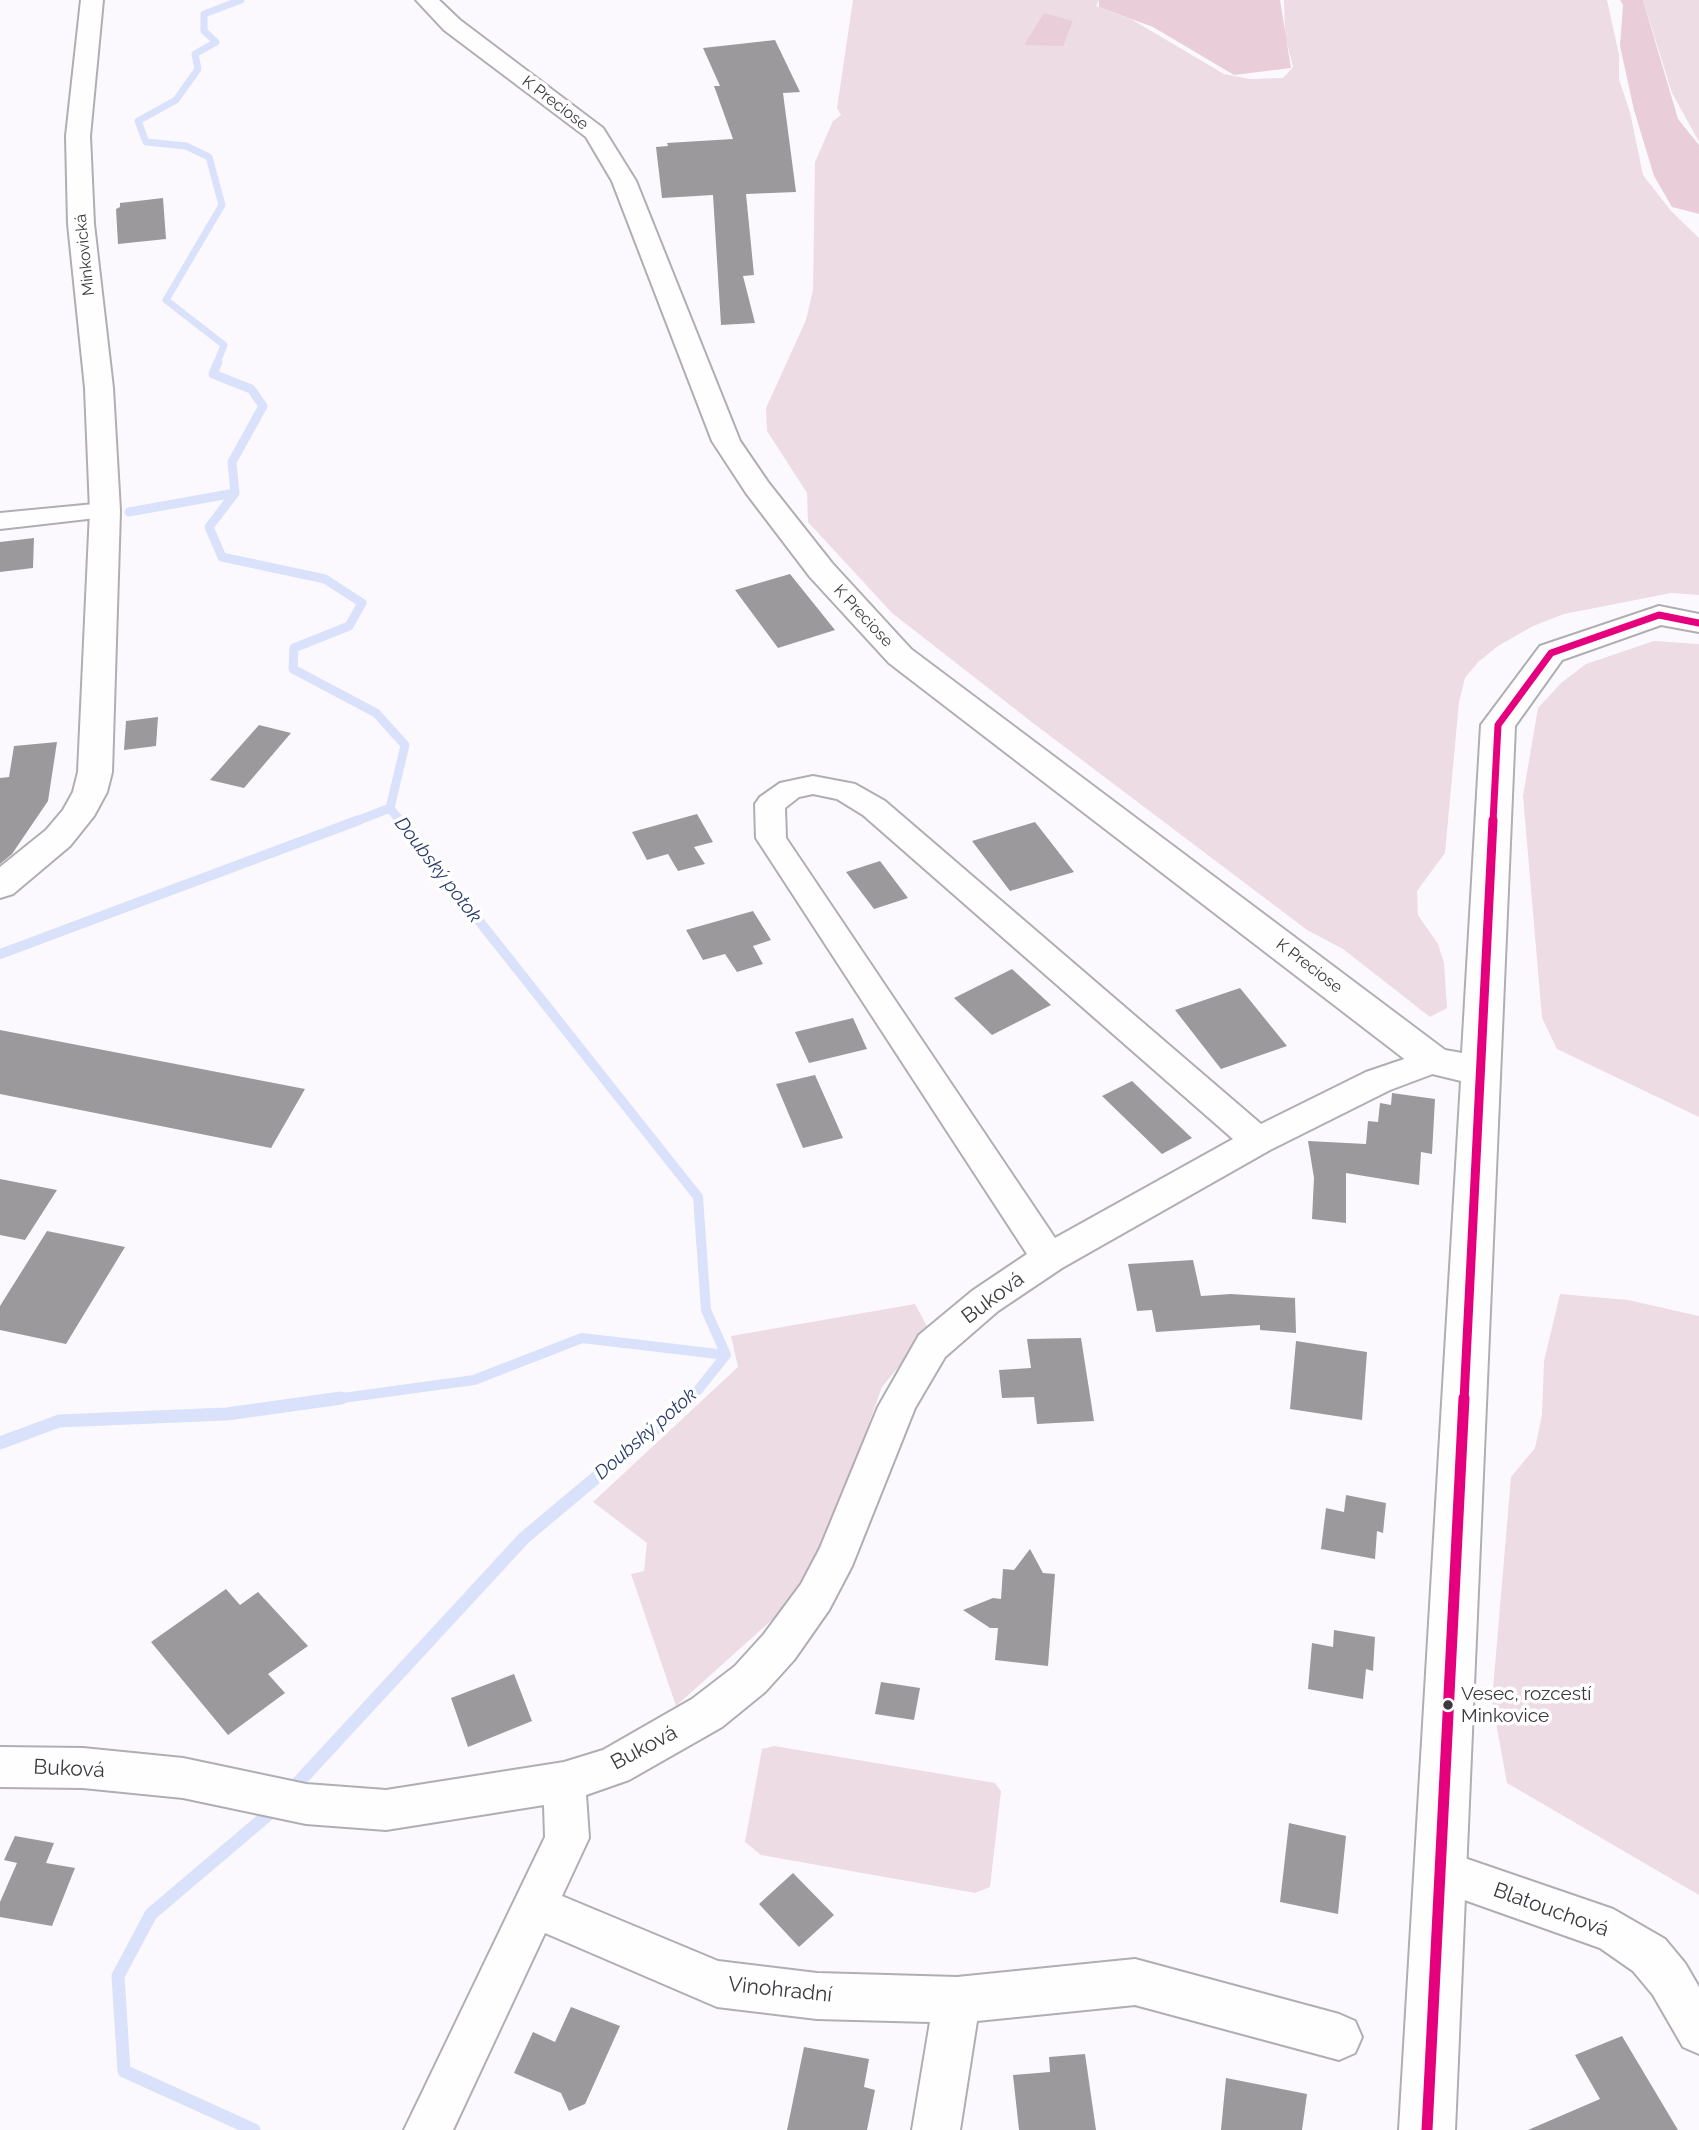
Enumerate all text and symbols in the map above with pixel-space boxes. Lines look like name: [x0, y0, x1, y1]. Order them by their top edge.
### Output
street label: K Preciose: [518, 72, 592, 134]
street label: Minkovická: [71, 213, 99, 297]
street label: K Preciose: [829, 581, 897, 651]
water label: Doubský potok: [390, 813, 486, 927]
street label: K Preciose: [1272, 935, 1346, 997]
street label: Buková: [957, 1266, 1029, 1330]
water label: Doubský potok: [590, 1383, 702, 1485]
place label: Vesec, rozcestí Minkovice: [1461, 1683, 1591, 1727]
marker: Vesec, rozcestí Minkovice: [1441, 1698, 1455, 1712]
street label: Buková: [607, 1720, 681, 1776]
street label: Buková: [33, 1755, 105, 1783]
street label: Blatouchová: [1490, 1877, 1612, 1943]
street label: Vinohradní: [727, 1972, 833, 2008]

